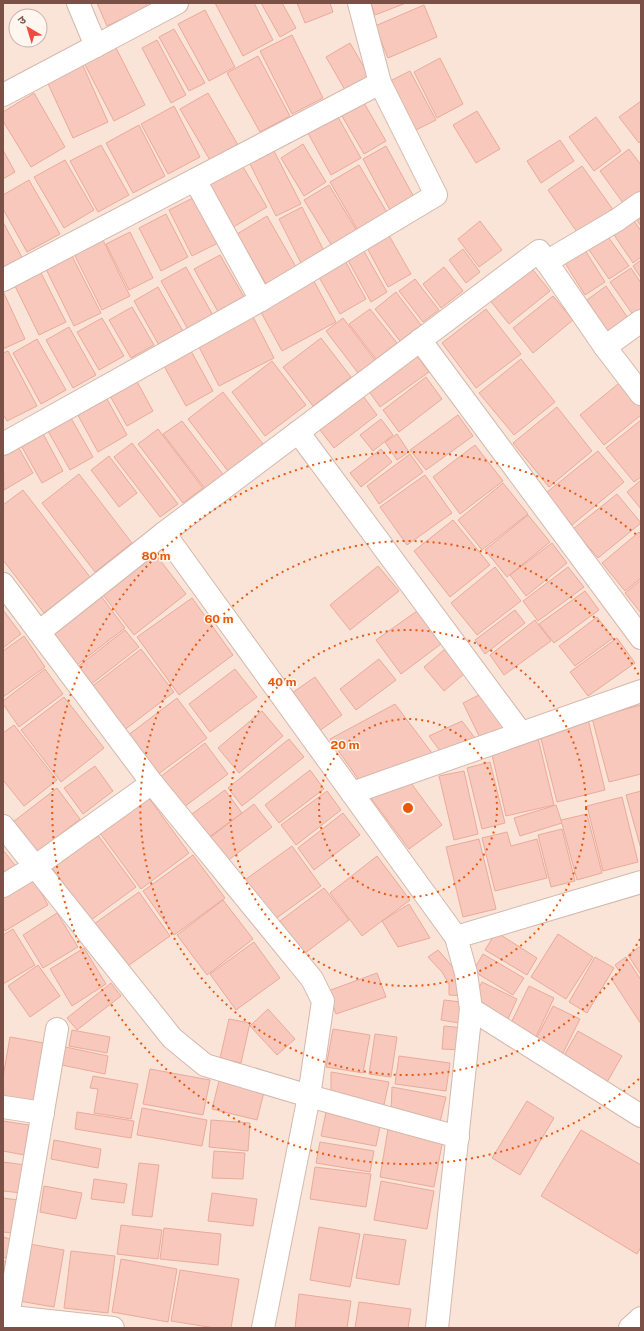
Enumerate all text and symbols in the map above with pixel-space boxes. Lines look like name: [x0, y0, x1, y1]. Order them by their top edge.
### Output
north arrow: [8, 8, 48, 48]
text: उ: [16, 13, 29, 27]
text: 80 m: [141, 549, 171, 563]
text: 60 m: [204, 612, 234, 626]
text: 40 m: [267, 675, 297, 689]
text: 20 m: [331, 738, 360, 752]
centre of rings: [401, 801, 415, 815]

